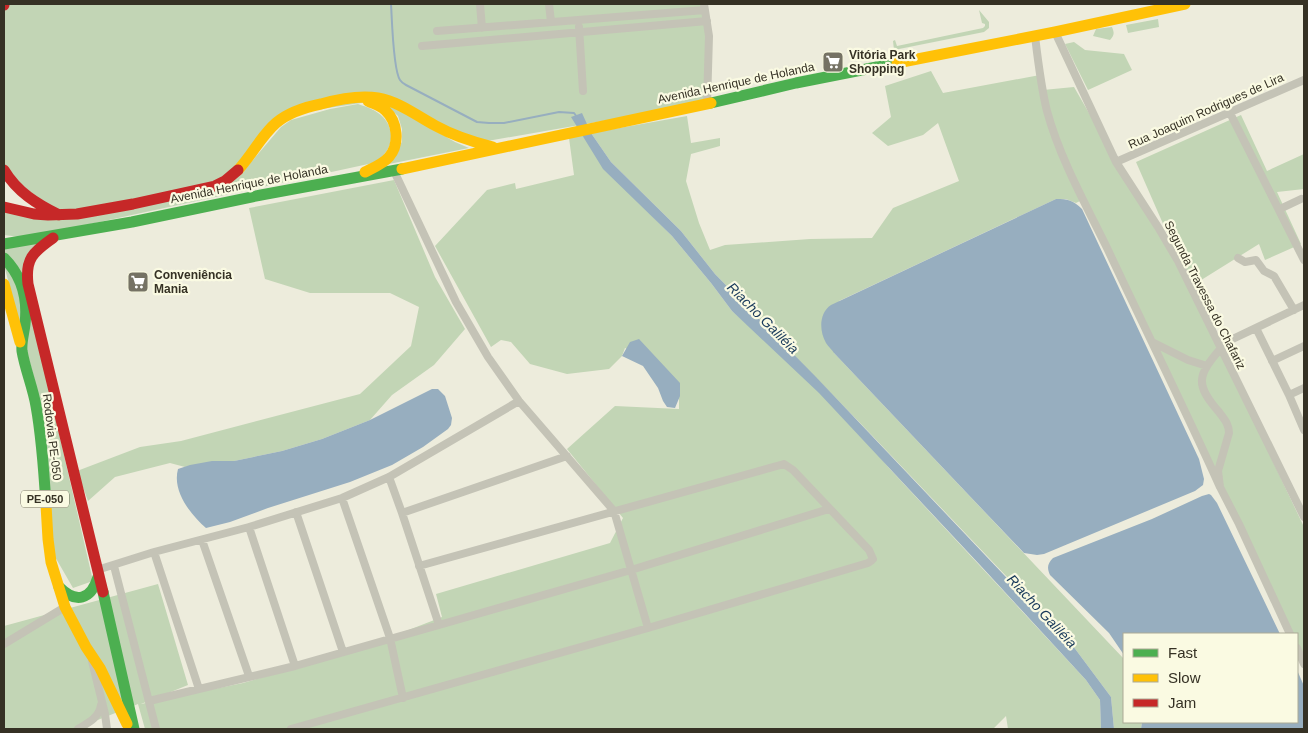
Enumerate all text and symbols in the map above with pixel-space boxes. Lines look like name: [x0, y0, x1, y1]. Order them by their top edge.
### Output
place label: Vitória Park Shopping: [849, 48, 916, 76]
supermarket icon: Vitória Park Shopping: [821, 50, 845, 74]
street label: Avenida Henrique de Holanda: [656, 59, 816, 106]
street label: Rua Joaquim Rodrigues de Lira: [1126, 70, 1286, 152]
street label: Avenida Henrique de Holanda: [169, 162, 329, 206]
street label: Segunda Travessa do Chafariz: [1161, 218, 1249, 372]
place label: Conveniência Mania: [154, 268, 232, 296]
supermarket icon: Conveniência Mania: [126, 270, 150, 294]
water label: Riacho Galiléia: [724, 279, 802, 357]
street label: Rodovia PE-050: [40, 393, 64, 482]
road number: PE-050: [21, 490, 69, 508]
water label: Riacho Galiléia: [1004, 571, 1080, 651]
legend: [1123, 633, 1298, 723]
text: Fast: [1168, 644, 1198, 661]
text: Slow: [1168, 669, 1201, 686]
text: Jam: [1168, 694, 1196, 711]

